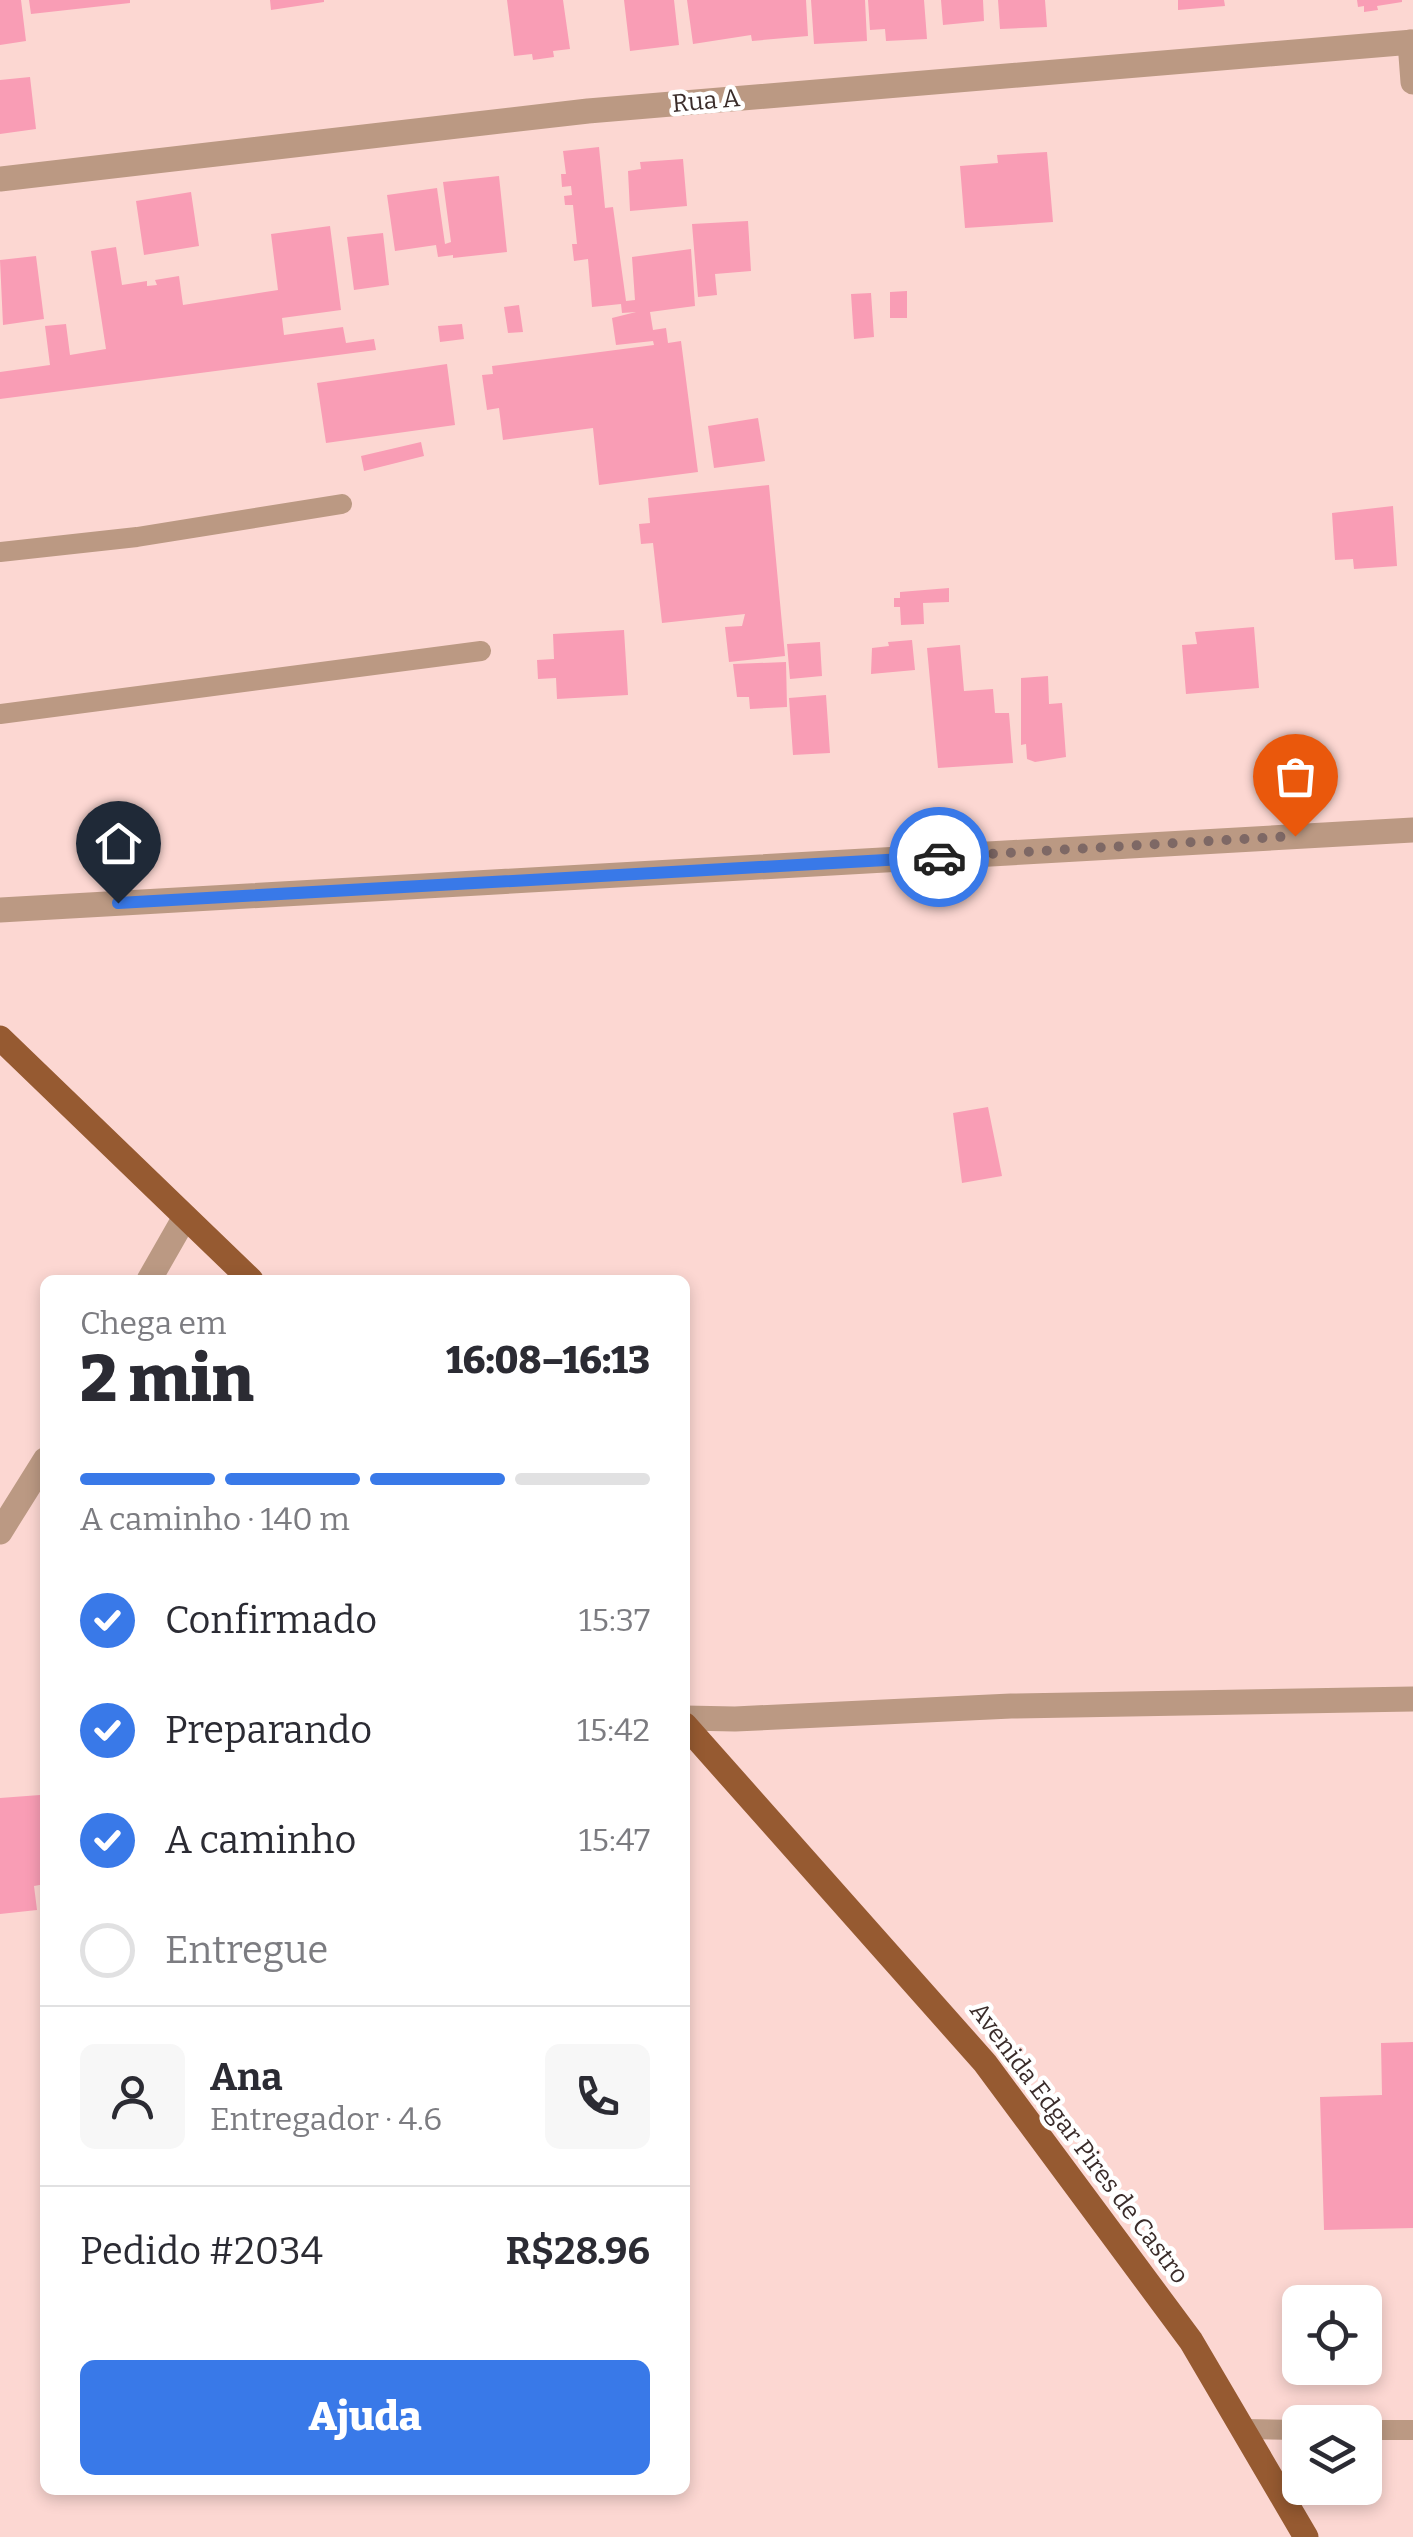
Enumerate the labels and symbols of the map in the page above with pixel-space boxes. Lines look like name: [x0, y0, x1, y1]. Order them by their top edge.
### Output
street label: Rua A: [671, 83, 741, 119]
pin: [1253, 734, 1338, 837]
pin: [76, 801, 161, 904]
courier: [889, 807, 989, 907]
street label: Avenida Edgar Pires de Castro: [963, 1996, 1195, 2290]

